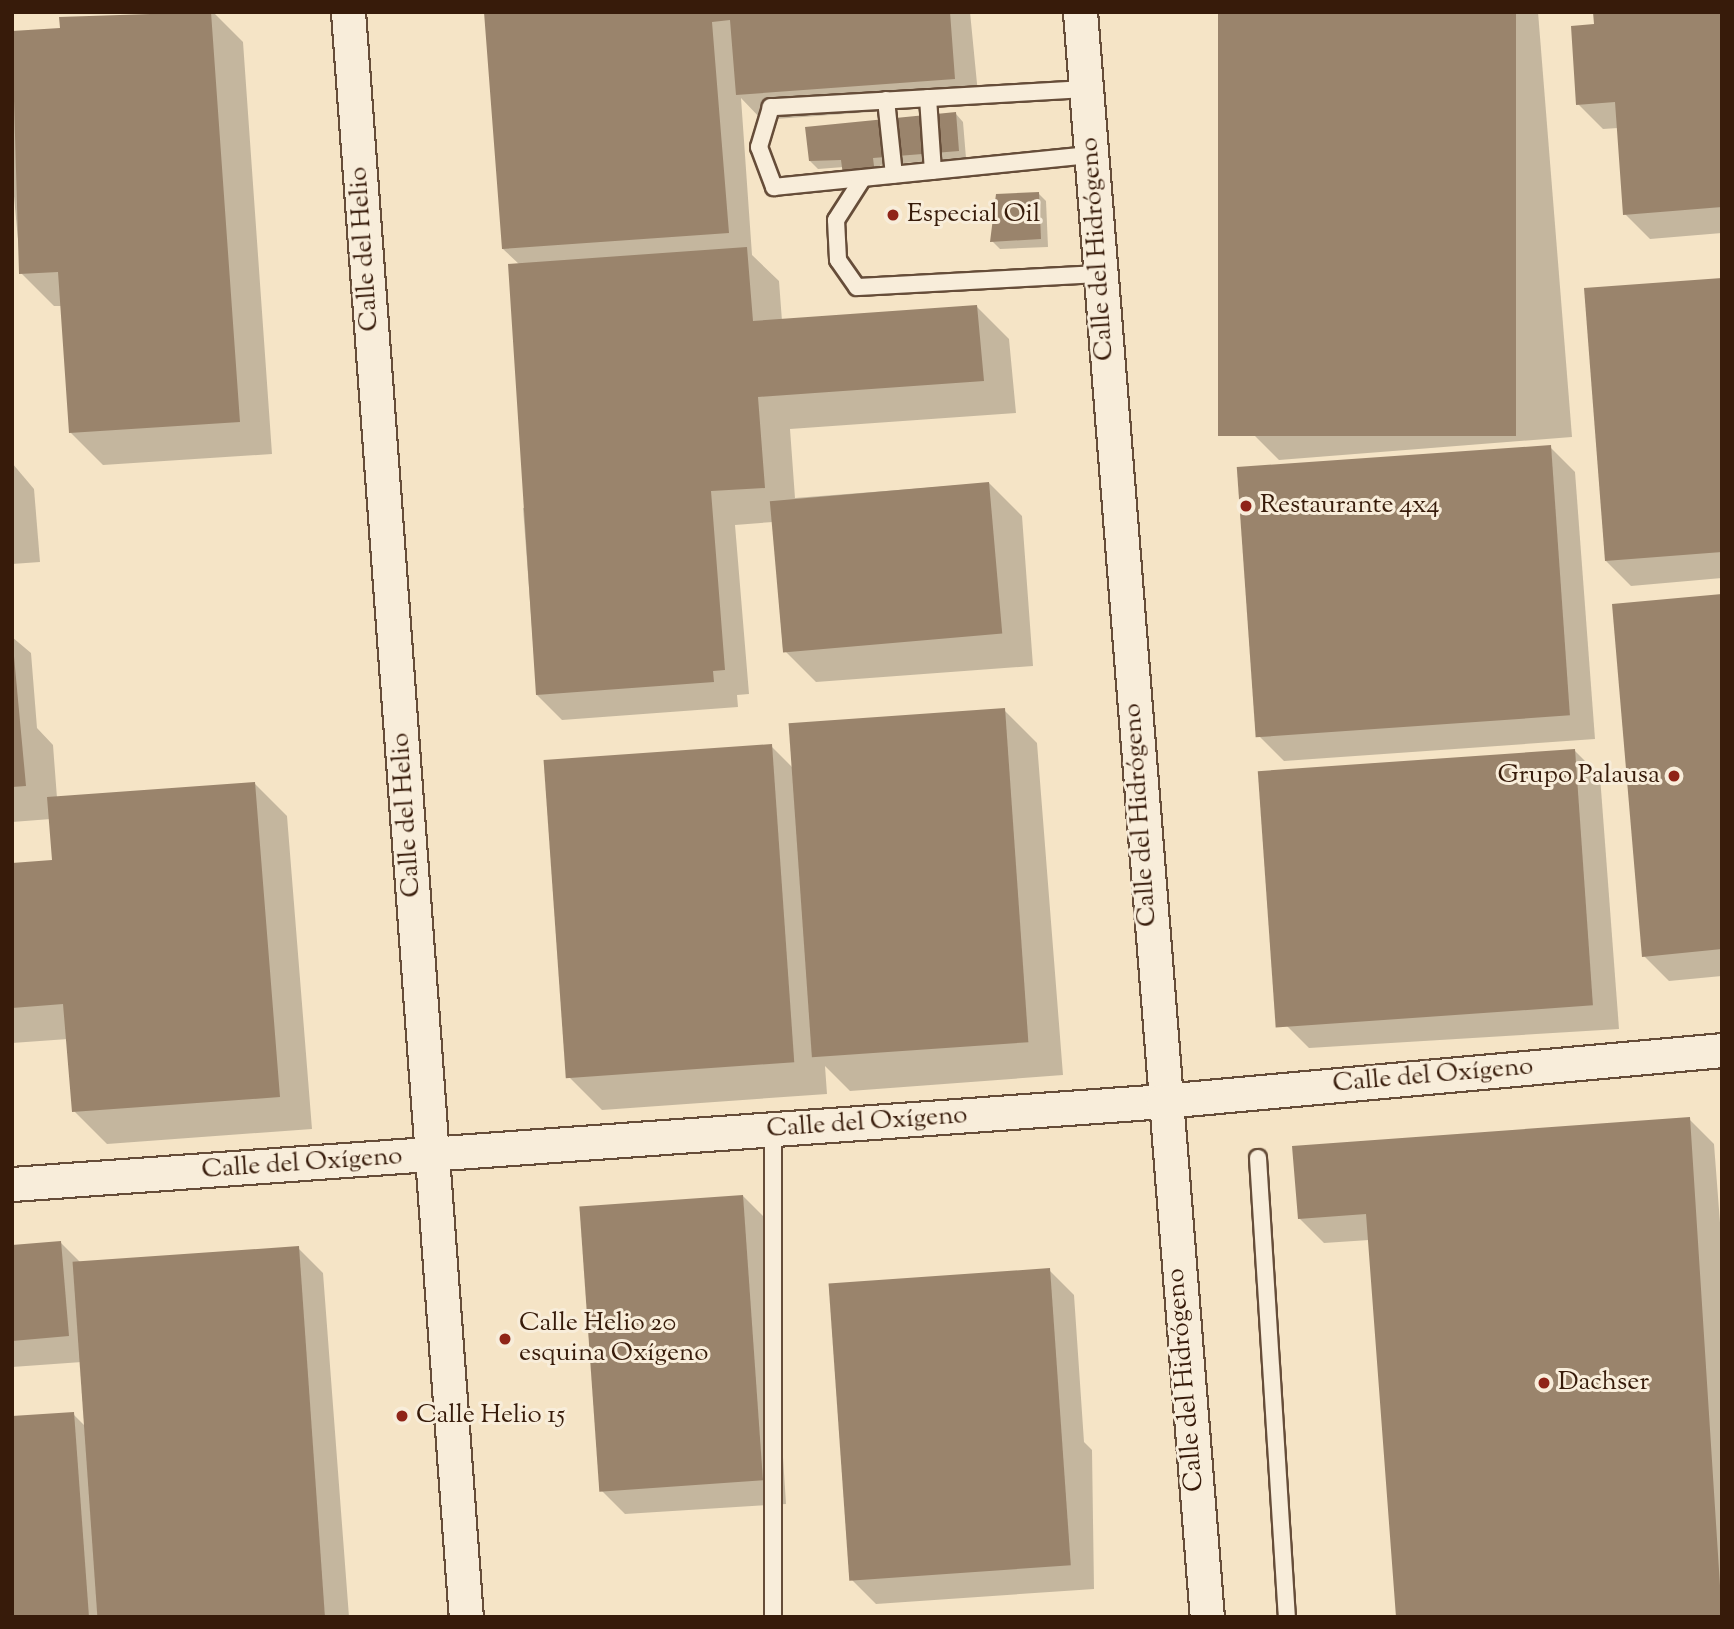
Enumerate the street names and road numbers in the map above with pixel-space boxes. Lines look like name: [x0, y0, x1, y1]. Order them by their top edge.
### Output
street label: Calle del Hidrógeno: [1075, 136, 1121, 362]
street label: Calle del Helio: [344, 166, 386, 332]
street label: Calle del Hidrógeno: [1118, 702, 1164, 928]
street label: Calle del Helio: [386, 732, 428, 898]
street label: Calle del Oxígeno: [1331, 1052, 1535, 1100]
street label: Calle del Oxígeno: [766, 1100, 968, 1146]
street label: Calle del Oxígeno: [201, 1141, 403, 1187]
street label: Calle del Hidrógeno: [1161, 1267, 1211, 1493]

